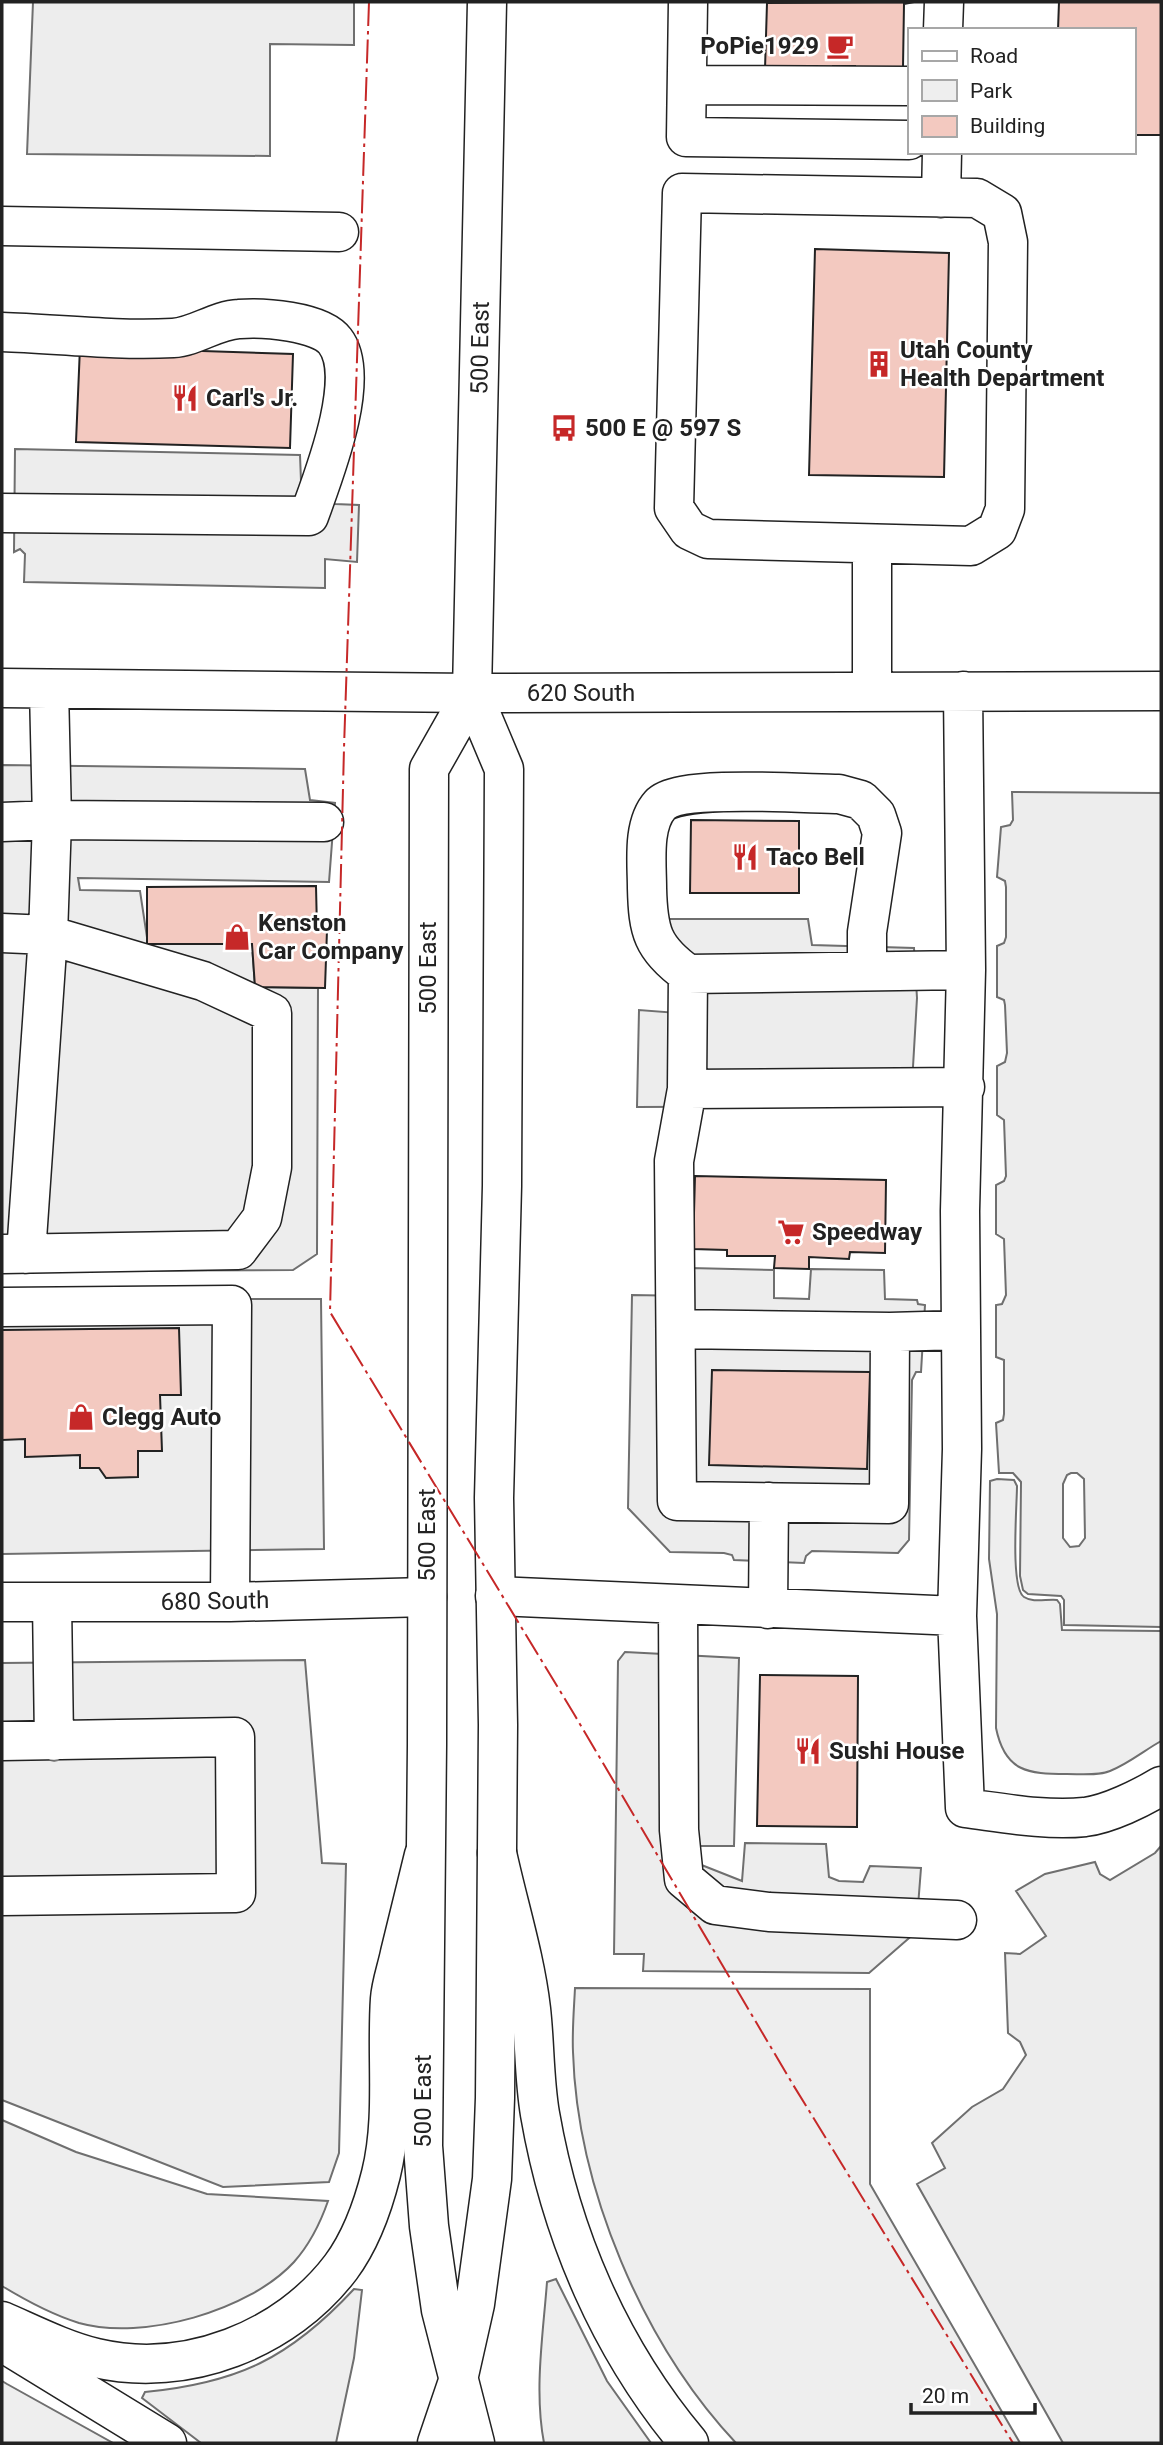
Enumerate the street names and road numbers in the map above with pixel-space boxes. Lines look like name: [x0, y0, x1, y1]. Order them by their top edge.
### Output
street label: 500 East: [465, 301, 495, 395]
street label: 620 South: [527, 679, 635, 707]
street label: 500 East: [414, 921, 442, 1015]
street label: 500 East: [413, 1488, 441, 1582]
street label: 680 South: [160, 1586, 270, 1616]
street label: 500 East: [409, 2054, 437, 2148]

